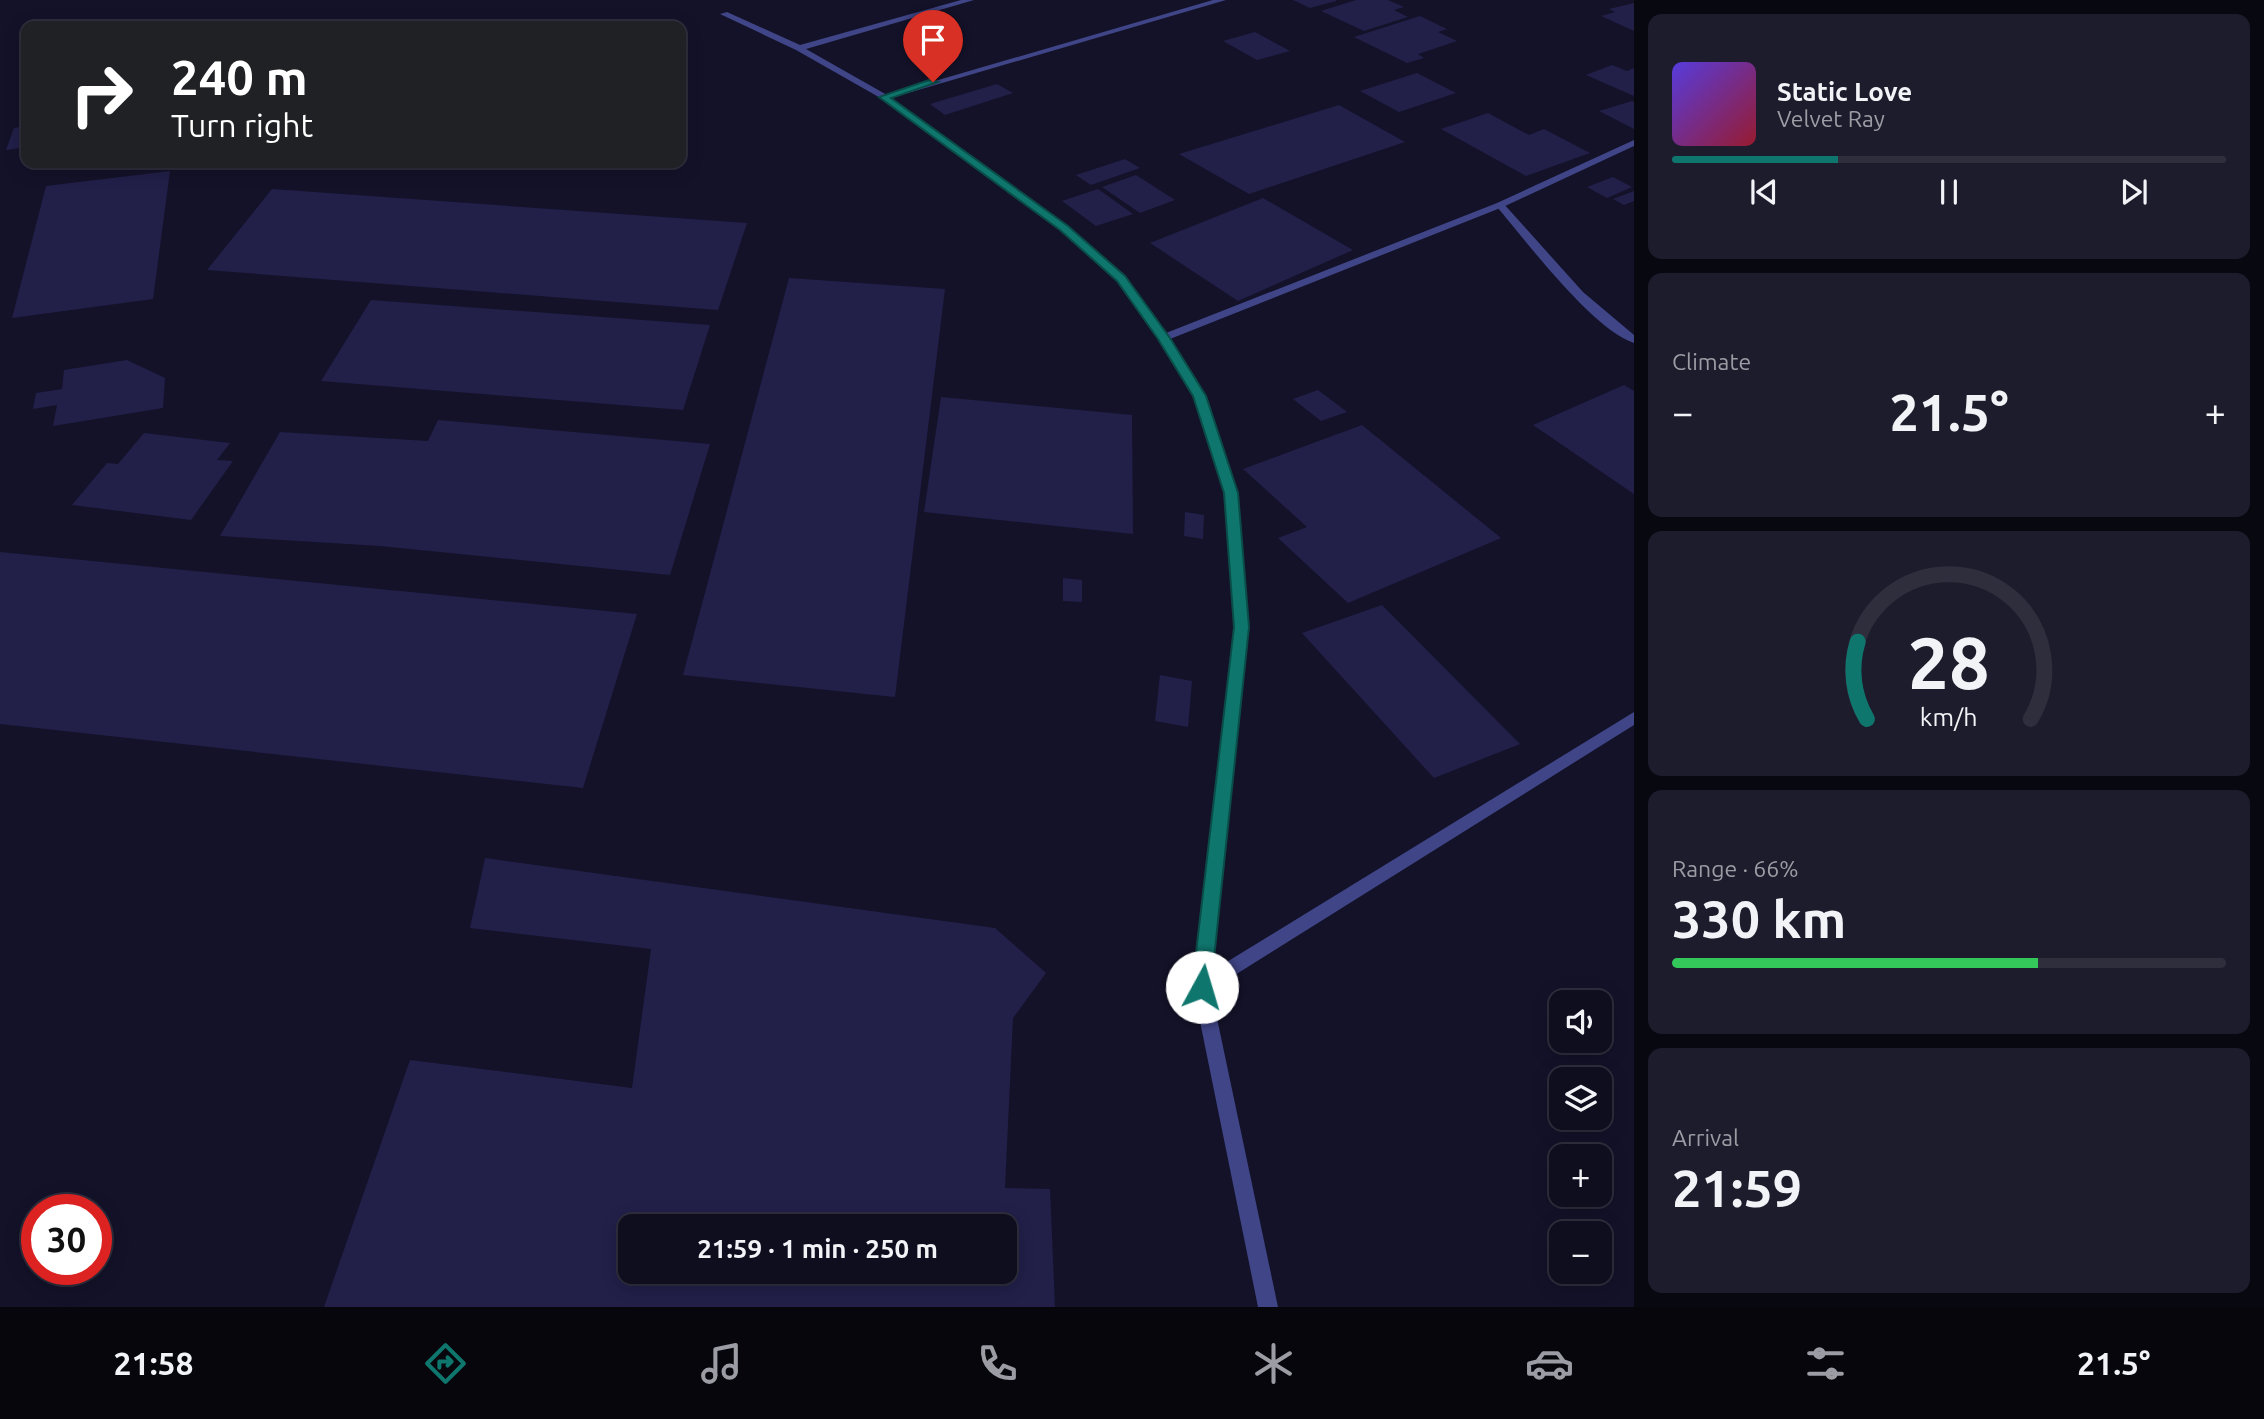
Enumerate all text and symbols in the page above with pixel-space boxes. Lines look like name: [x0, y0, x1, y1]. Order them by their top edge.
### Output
pin: [903, 10, 963, 82]
icon: arrive: [914, 21, 952, 59]
icon: right: [56, 49, 147, 140]
text: 240 m: [171, 49, 308, 104]
text: Static Love: [1777, 77, 1912, 106]
text: Velvet Ray: [1777, 106, 1885, 131]
text: Turn right: [171, 107, 313, 143]
icon: previous: [1745, 173, 1783, 211]
icon: pause: [1930, 173, 1968, 211]
icon: next: [2115, 173, 2153, 211]
text: Climate: [1672, 349, 1751, 374]
text: 21.5°: [1889, 383, 2009, 441]
text: −: [1672, 391, 1693, 433]
text: +: [2205, 391, 2226, 433]
text: 28: [1908, 622, 1990, 704]
text: km/h: [1920, 703, 1978, 731]
text: Range · 66%: [1672, 856, 1799, 881]
text: 330 km: [1672, 890, 1846, 948]
position arrow: [1165, 950, 1239, 1024]
map controls: [1549, 990, 1612, 1284]
button: sound: [1549, 990, 1612, 1053]
button: layers: [1549, 1067, 1612, 1130]
text: Arrival: [1672, 1125, 1739, 1150]
button: +: [1549, 1144, 1612, 1207]
text: 21:59: [1672, 1159, 1802, 1217]
speed limit sign: 30: [21, 1194, 112, 1285]
button: −: [1549, 1221, 1612, 1284]
text: 21:59 · 1 min · 250 m: [697, 1234, 938, 1263]
icon: directions: [421, 1339, 470, 1388]
icon: music: [697, 1339, 746, 1388]
icon: phone: [973, 1339, 1022, 1388]
icon: climate: [1249, 1339, 1298, 1388]
icon: car: [1525, 1339, 1574, 1388]
icon: filters: [1801, 1339, 1850, 1388]
text: 21:58: [114, 1345, 194, 1381]
text: 21.5°: [2077, 1345, 2150, 1381]

